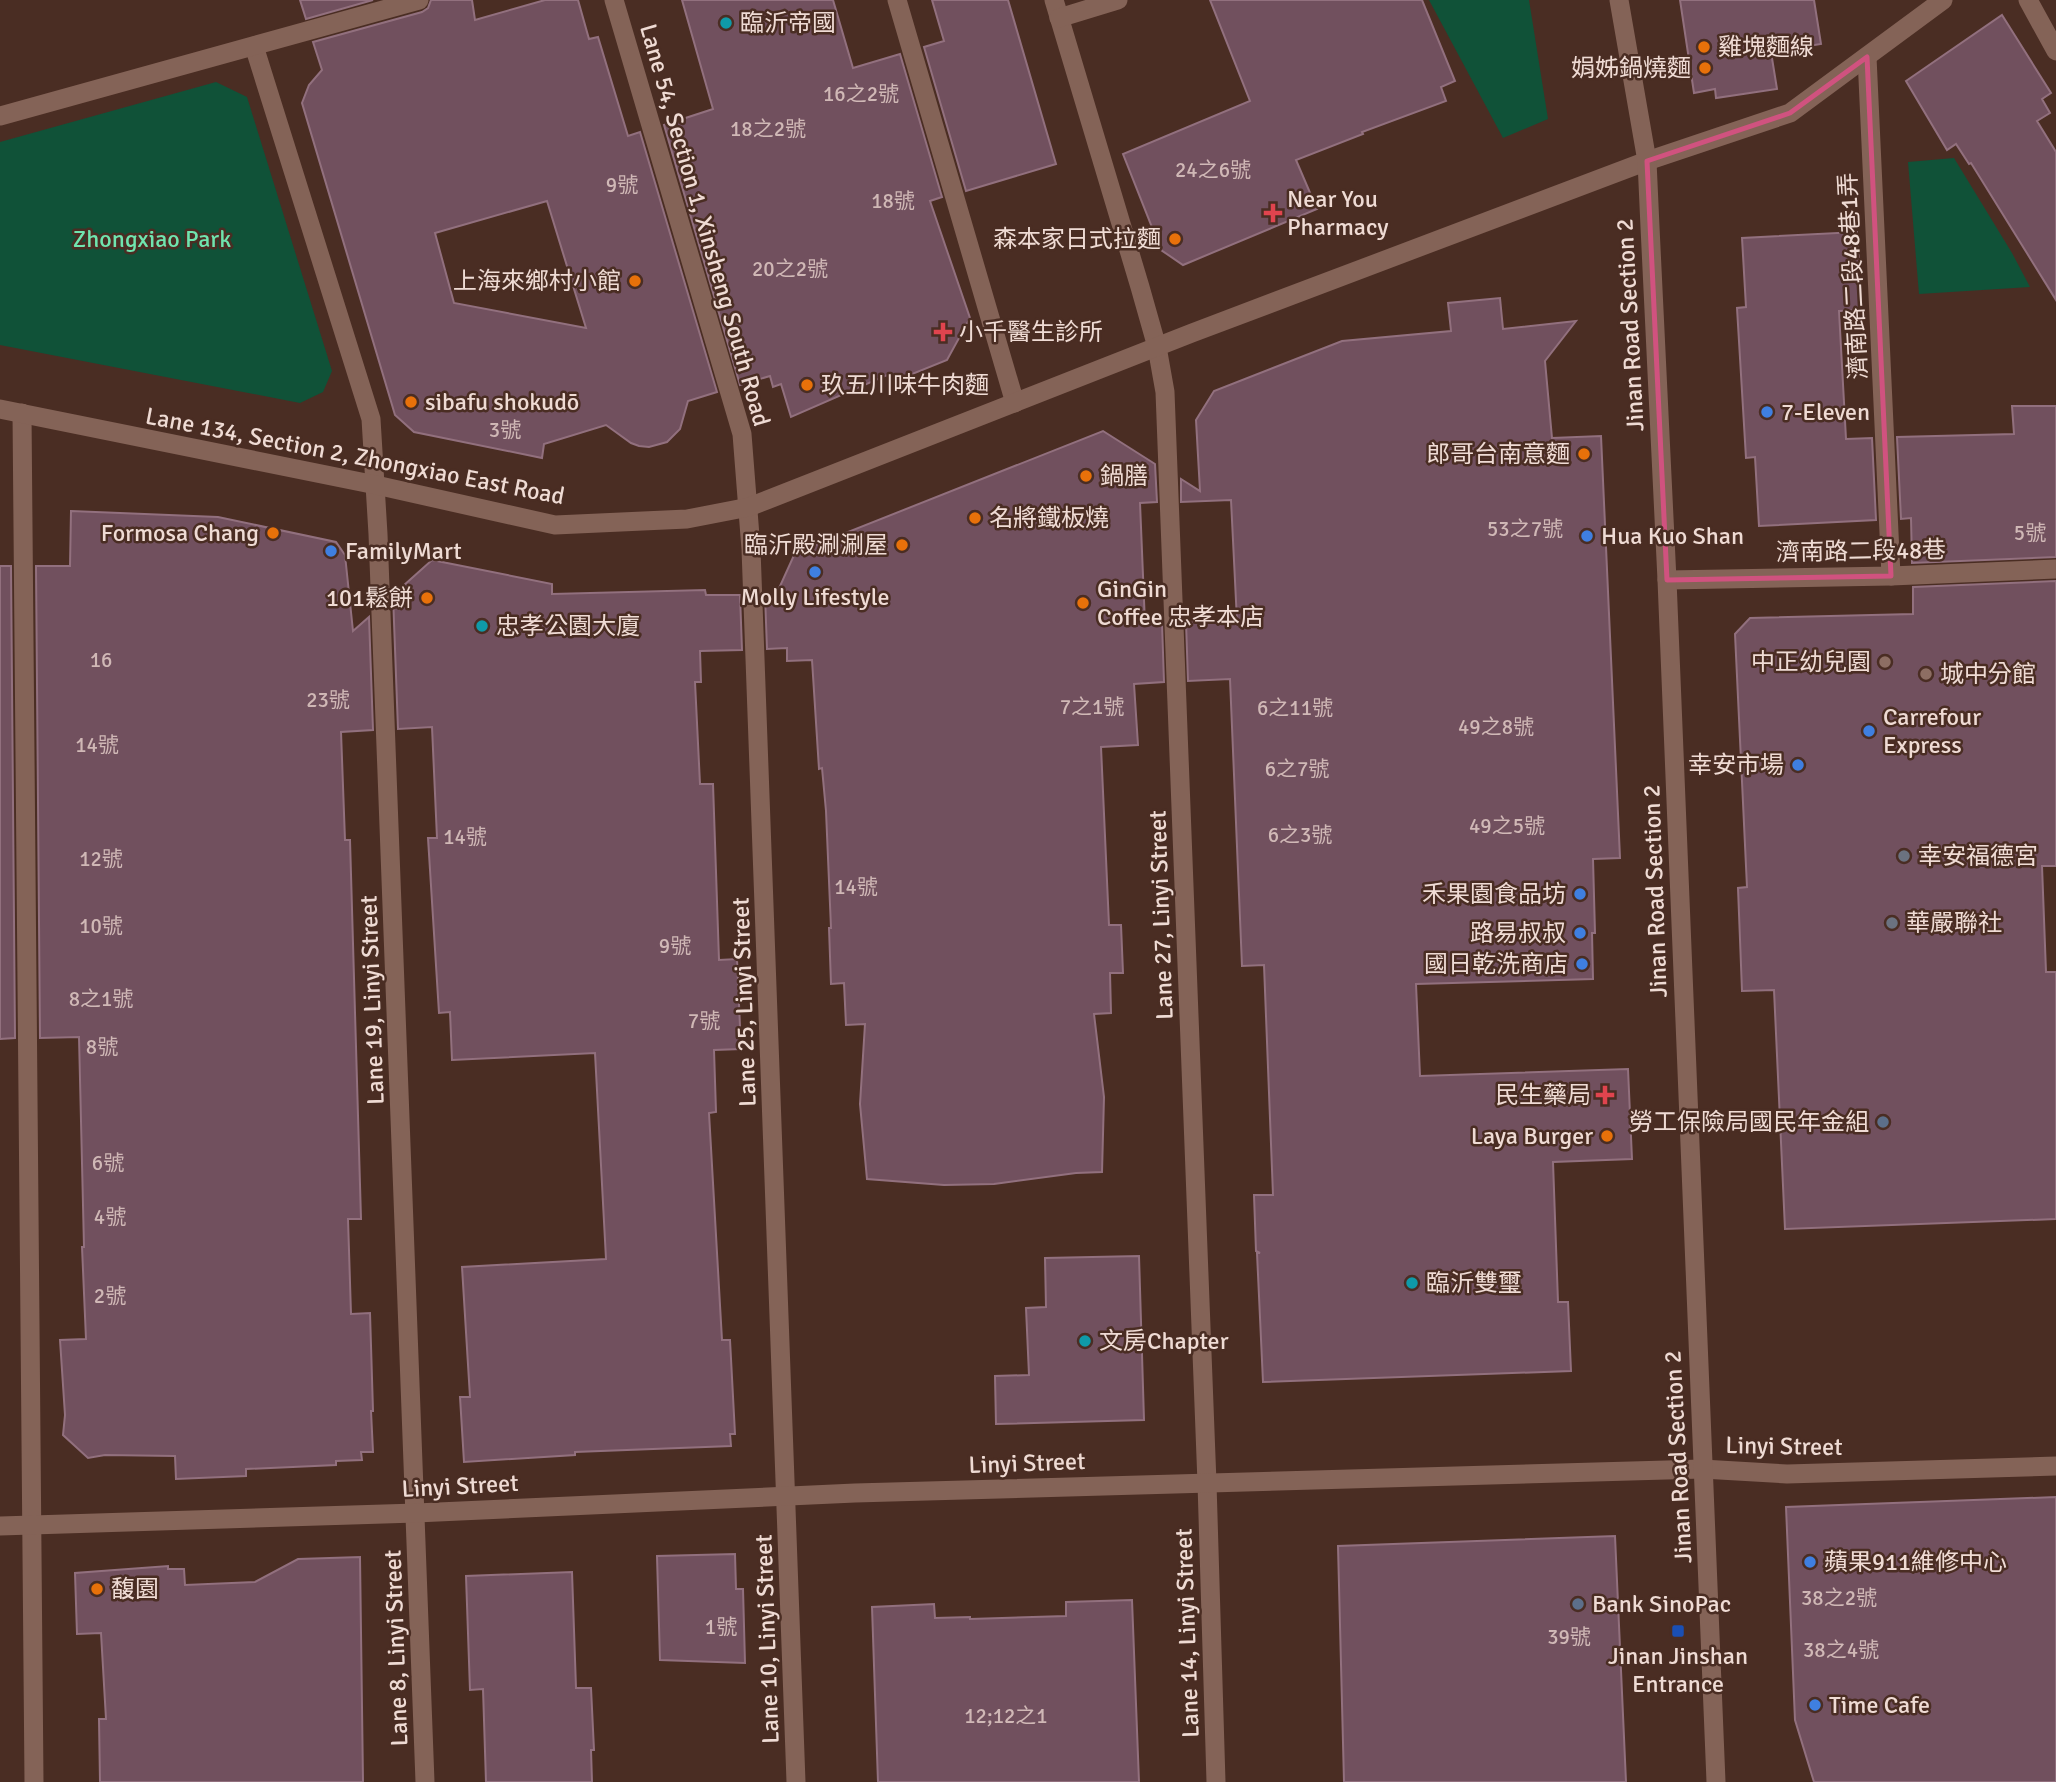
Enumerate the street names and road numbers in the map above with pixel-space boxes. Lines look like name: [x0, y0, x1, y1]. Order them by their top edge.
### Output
street label: Lane 54, Section 1, Xinsheng South Road: [633, 20, 777, 430]
street label: 濟南路二段48巷1弄: [1833, 172, 1873, 380]
street label: Jinan Road Section 2: [1609, 218, 1651, 432]
street label: Lane 134, Section 2, Zhongxiao East Road: [143, 401, 567, 511]
street label: 濟南路二段48巷: [1776, 535, 1946, 567]
street label: Jinan Road Section 2: [1636, 784, 1674, 998]
street label: Lane 27, Linyi Street: [1142, 810, 1180, 1020]
street label: Lane 19, Linyi Street: [353, 895, 391, 1105]
street label: Lane 25, Linyi Street: [725, 897, 763, 1107]
street label: Jinan Road Section 2: [1657, 1350, 1699, 1564]
street label: Linyi Street: [1725, 1430, 1843, 1462]
street label: Linyi Street: [968, 1446, 1086, 1480]
street label: Linyi Street: [401, 1468, 519, 1504]
street label: Lane 14, Linyi Street: [1168, 1528, 1206, 1738]
street label: Lane 10, Linyi Street: [748, 1534, 786, 1744]
street label: Lane 8, Linyi Street: [378, 1549, 414, 1747]

